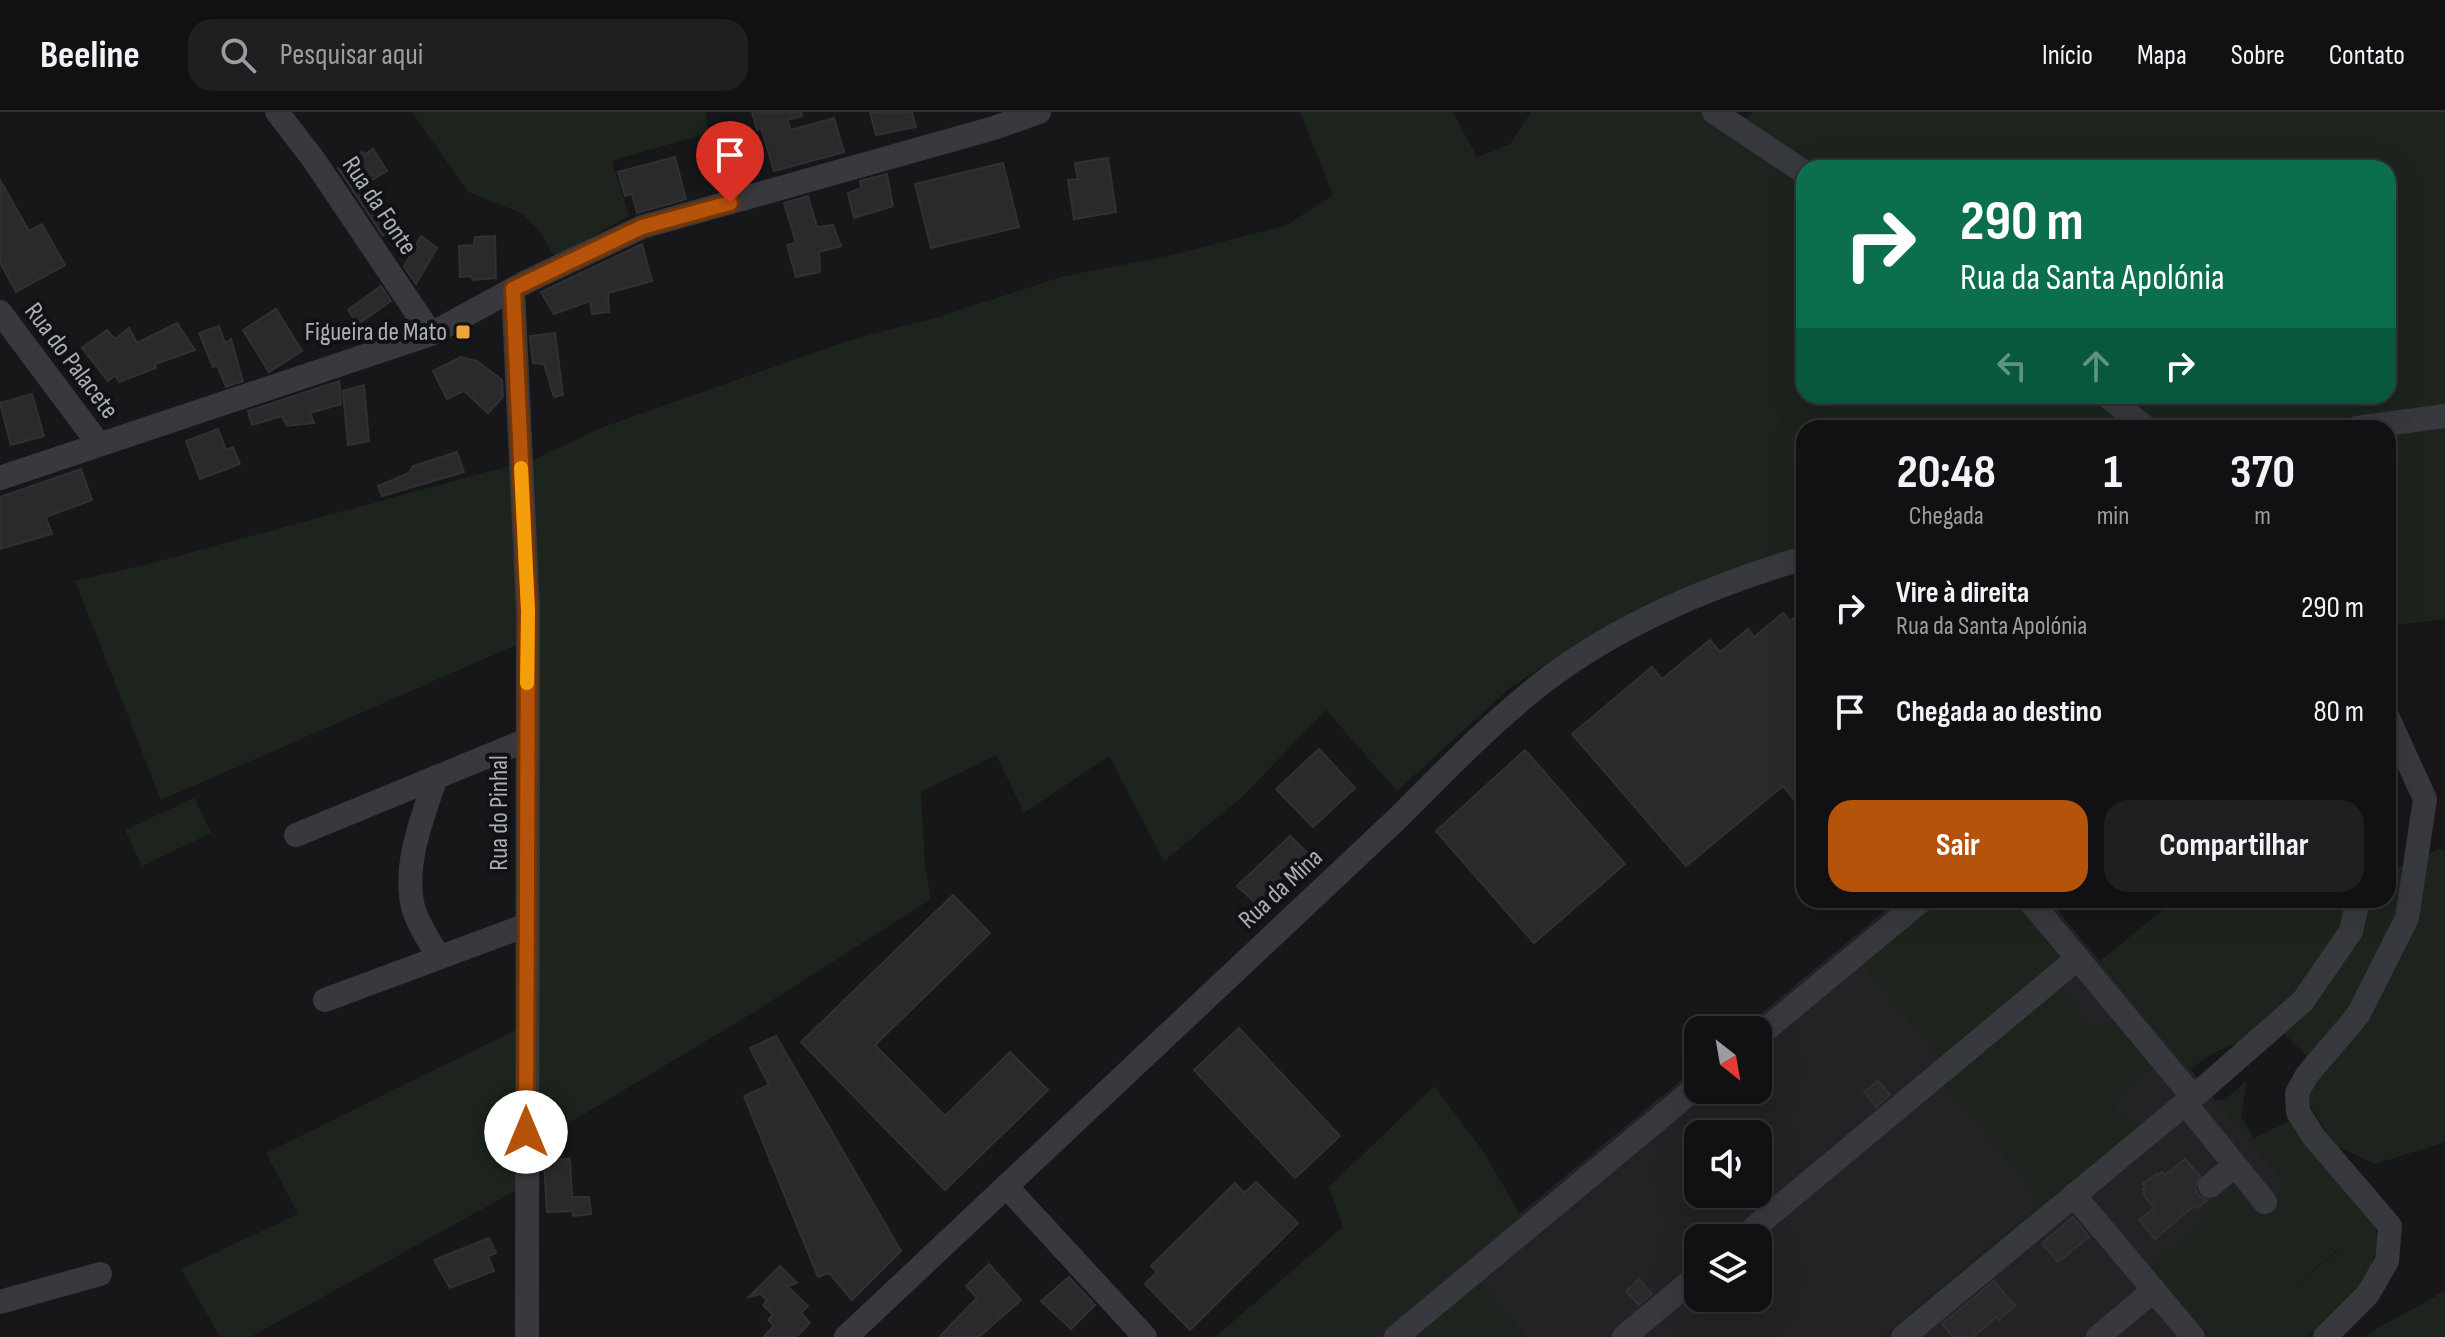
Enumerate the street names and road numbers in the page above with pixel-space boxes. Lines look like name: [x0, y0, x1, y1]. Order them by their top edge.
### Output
street label: Rua da Fonte: [335, 151, 423, 261]
street label: Rua do Palacete: [17, 297, 125, 425]
street label: Rua do Pinhal: [484, 755, 515, 871]
street label: Rua da Mina: [1233, 842, 1329, 936]

